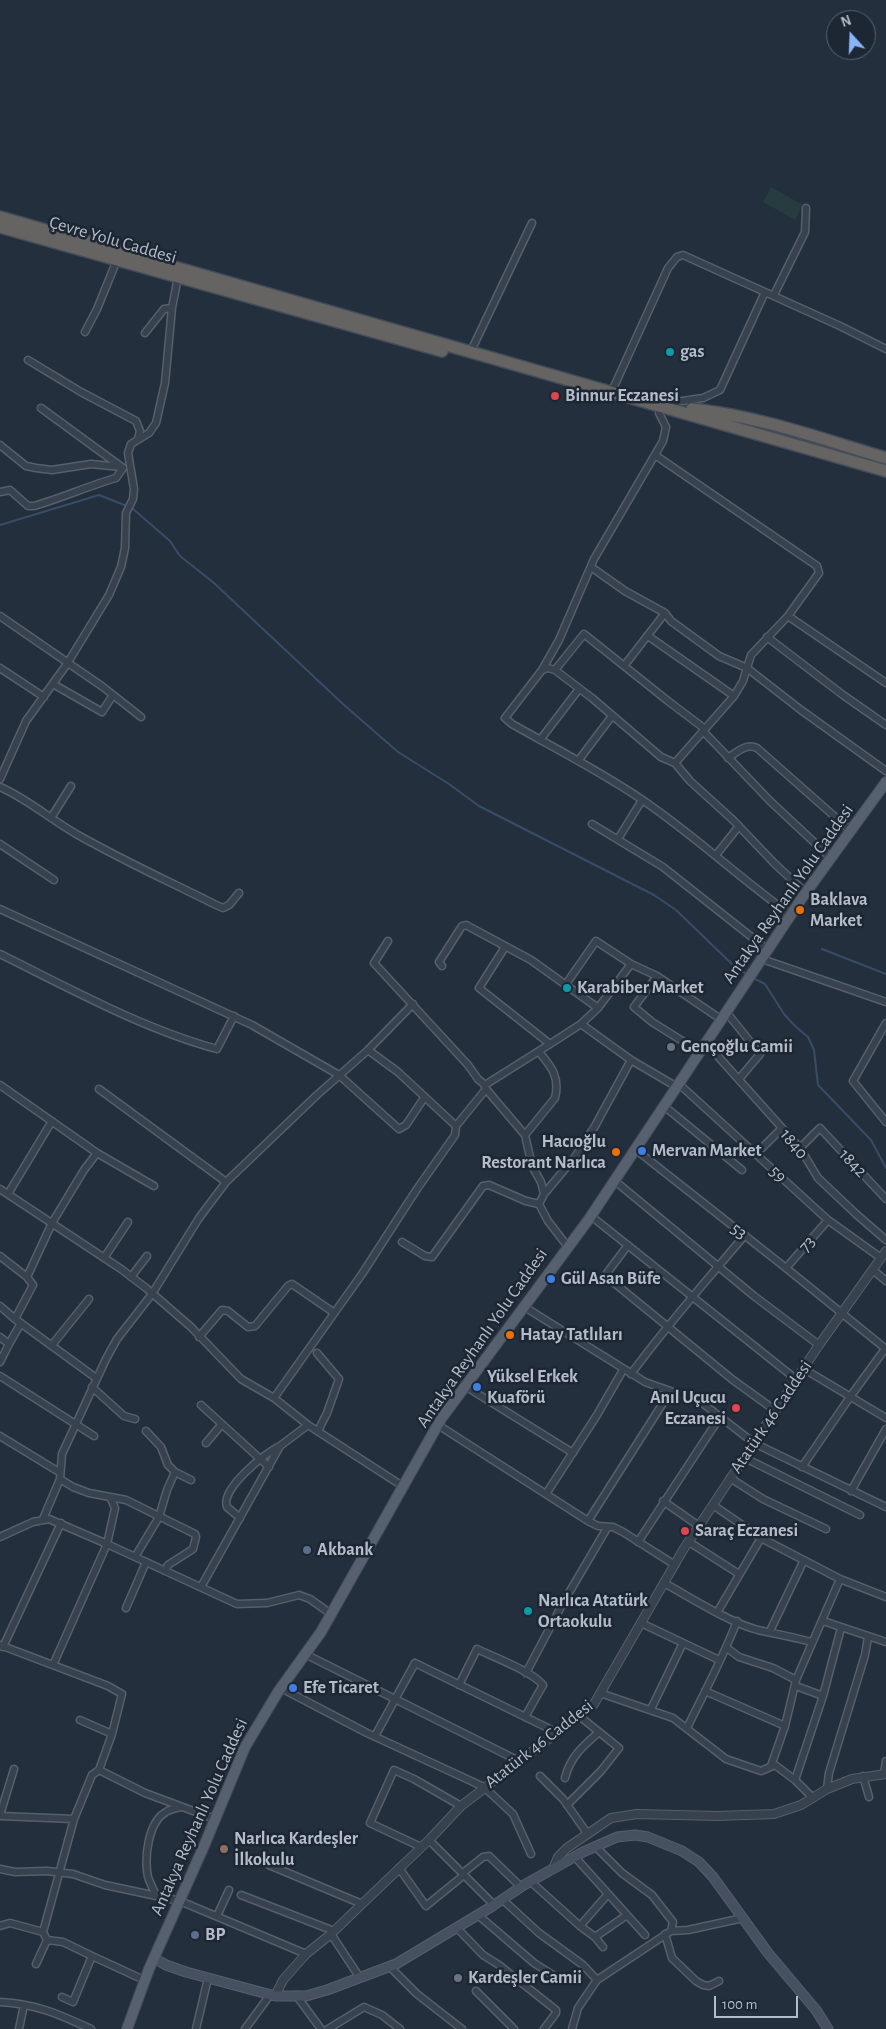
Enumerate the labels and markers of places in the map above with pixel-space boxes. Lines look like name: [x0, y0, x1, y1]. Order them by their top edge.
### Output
place label: gas: [680, 341, 704, 363]
marker: gas: [664, 346, 676, 358]
place label: Binnur Eczanesi: [565, 385, 679, 407]
marker: Binnur Eczanesi: [549, 390, 561, 402]
place label: Baklava Market: [810, 889, 868, 932]
marker: Baklava Market: [794, 904, 806, 916]
place label: Karabiber Market: [577, 977, 704, 999]
marker: Karabiber Market: [561, 982, 573, 994]
place label: Gençoğlu Camii: [681, 1036, 793, 1058]
marker: Gençoğlu Camii: [665, 1041, 677, 1053]
place label: Hacıoğlu Restorant Narlıca: [481, 1131, 606, 1174]
place label: Mervan Market: [652, 1140, 762, 1162]
marker: Mervan Market: [636, 1145, 648, 1157]
marker: Hacıoğlu Restorant Narlıca: [610, 1146, 622, 1158]
place label: Gül Asan Büfe: [561, 1268, 661, 1290]
marker: Gül Asan Büfe: [545, 1273, 557, 1285]
place label: Hatay Tatlıları: [520, 1324, 623, 1346]
marker: Hatay Tatlıları: [504, 1329, 516, 1341]
place label: Yüksel Erkek Kuaförü: [487, 1366, 578, 1408]
marker: Yüksel Erkek Kuaförü: [471, 1381, 483, 1393]
place label: Anıl Uçucu Eczanesi: [650, 1387, 726, 1430]
marker: Anıl Uçucu Eczanesi: [730, 1402, 742, 1414]
place label: Saraç Eczanesi: [695, 1520, 798, 1542]
marker: Saraç Eczanesi: [679, 1525, 691, 1537]
place label: Akbank: [317, 1539, 373, 1561]
marker: Akbank: [301, 1544, 313, 1556]
place label: Narlıca Atatürk Ortaokulu: [538, 1590, 648, 1632]
marker: Narlıca Atatürk Ortaokulu: [522, 1605, 534, 1617]
place label: Efe Ticaret: [303, 1677, 379, 1699]
marker: Efe Ticaret: [287, 1682, 299, 1694]
place label: Narlıca Kardeşler İlkokulu: [234, 1828, 358, 1870]
marker: Narlıca Kardeşler İlkokulu: [218, 1843, 230, 1855]
place label: BP: [205, 1924, 225, 1946]
marker: BP: [189, 1929, 201, 1941]
place label: Kardeşler Camii: [468, 1967, 582, 1989]
marker: Kardeşler Camii: [452, 1972, 464, 1984]

